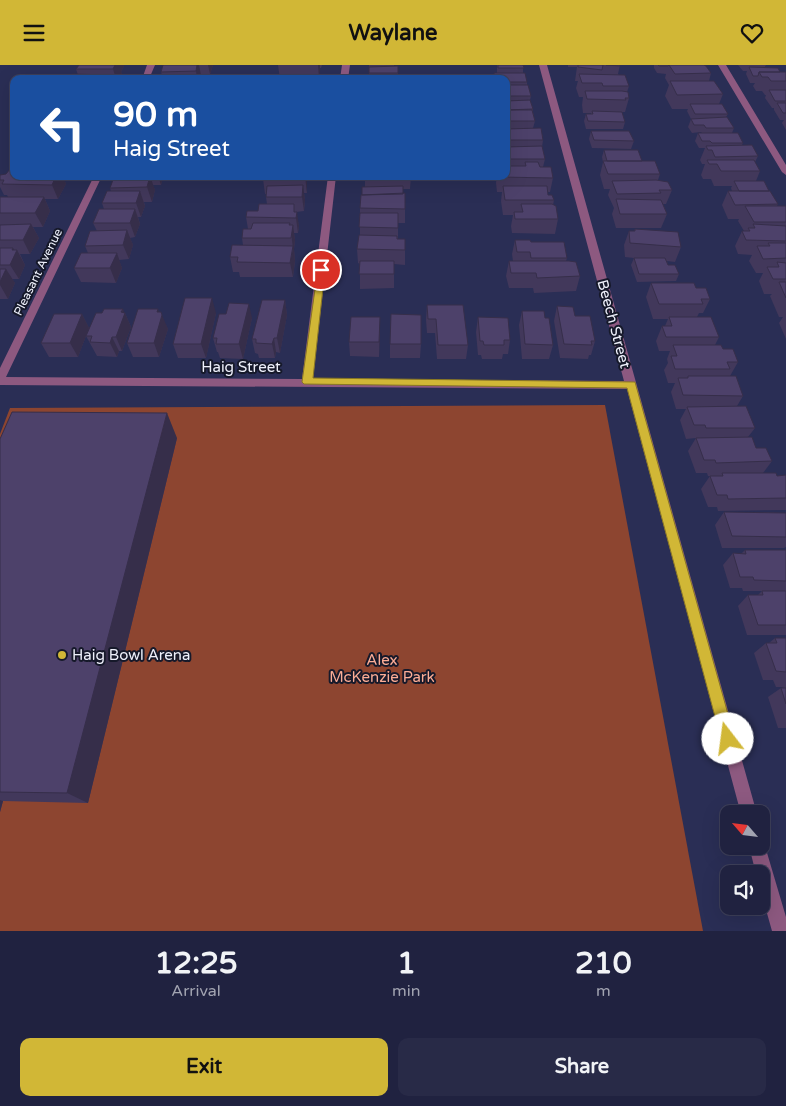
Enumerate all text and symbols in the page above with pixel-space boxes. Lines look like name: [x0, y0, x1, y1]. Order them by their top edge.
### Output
icon: menu: [20, 19, 48, 47]
icon: heart: [738, 19, 766, 47]
text: Waylane: [348, 20, 438, 46]
text: 90 m: [113, 94, 198, 136]
icon: left: [30, 95, 95, 160]
text: Haig Street: [113, 136, 230, 162]
street label: Pleasant Avenue: [11, 226, 65, 318]
pin: [300, 249, 342, 291]
icon: arrive: [307, 256, 335, 284]
street label: Beech Street: [594, 278, 635, 371]
street label: Haig Street: [201, 358, 281, 376]
place label: Haig Bowl Arena: [72, 646, 190, 664]
marker: Haig Bowl Arena: [56, 649, 68, 661]
park label: Alex McKenzie Park: [329, 651, 435, 686]
position arrow: [701, 712, 753, 764]
north arrow: [720, 805, 770, 855]
map controls: [720, 805, 770, 915]
button: sound: [720, 865, 770, 915]
text: 12:25: [154, 945, 238, 982]
text: 1: [397, 945, 416, 982]
text: 210: [575, 945, 632, 982]
text: Arrival: [171, 981, 221, 1001]
text: min: [392, 981, 421, 1001]
text: m: [596, 981, 611, 1001]
button: Exit: [20, 1038, 388, 1096]
button: Share: [398, 1038, 766, 1096]

